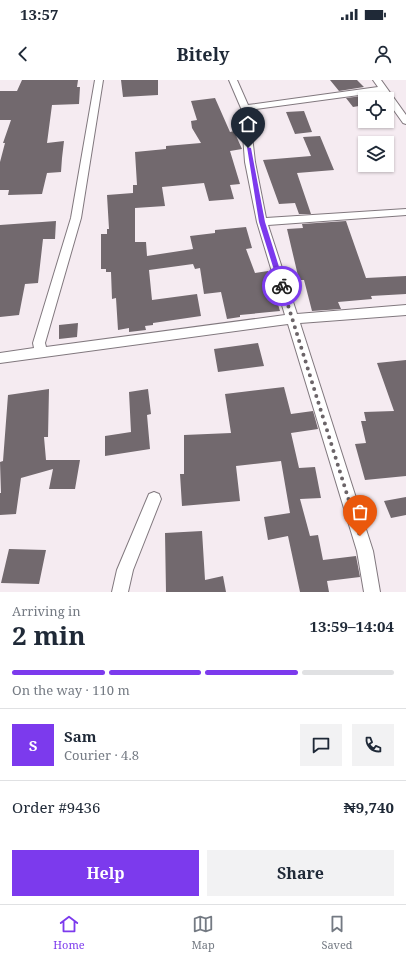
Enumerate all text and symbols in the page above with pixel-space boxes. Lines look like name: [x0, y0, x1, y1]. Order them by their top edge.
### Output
text: 13:57: [20, 4, 58, 24]
text: Bitely: [177, 42, 229, 66]
icon: back: [12, 43, 34, 65]
icon: person: [372, 43, 394, 65]
map controls: [358, 92, 394, 172]
button: locate: [358, 92, 394, 128]
pin: [231, 107, 265, 148]
icon: home: [237, 113, 259, 135]
button: layers: [358, 136, 394, 172]
courier: [262, 266, 302, 306]
icon: bike: [271, 275, 293, 297]
pin: [343, 495, 377, 536]
icon: bag: [349, 501, 371, 523]
text: Arriving in: [12, 602, 81, 620]
text: 13:59–14:04: [310, 616, 394, 636]
text: 2 min: [12, 617, 86, 653]
text: On the way · 110 m: [12, 681, 130, 699]
button: chat: [300, 724, 342, 766]
button: phone: [352, 724, 394, 766]
text: Sam: [64, 726, 96, 746]
text: S: [29, 735, 37, 755]
text: Courier · 4.8: [64, 746, 139, 764]
text: Order #9436: [12, 797, 100, 817]
text: ₦9,740: [344, 797, 394, 817]
button: Help: [12, 850, 199, 896]
button: Share: [207, 850, 394, 896]
tab: Home: [53, 913, 85, 952]
tab: Map: [191, 913, 215, 952]
tab: Saved: [321, 913, 353, 952]

